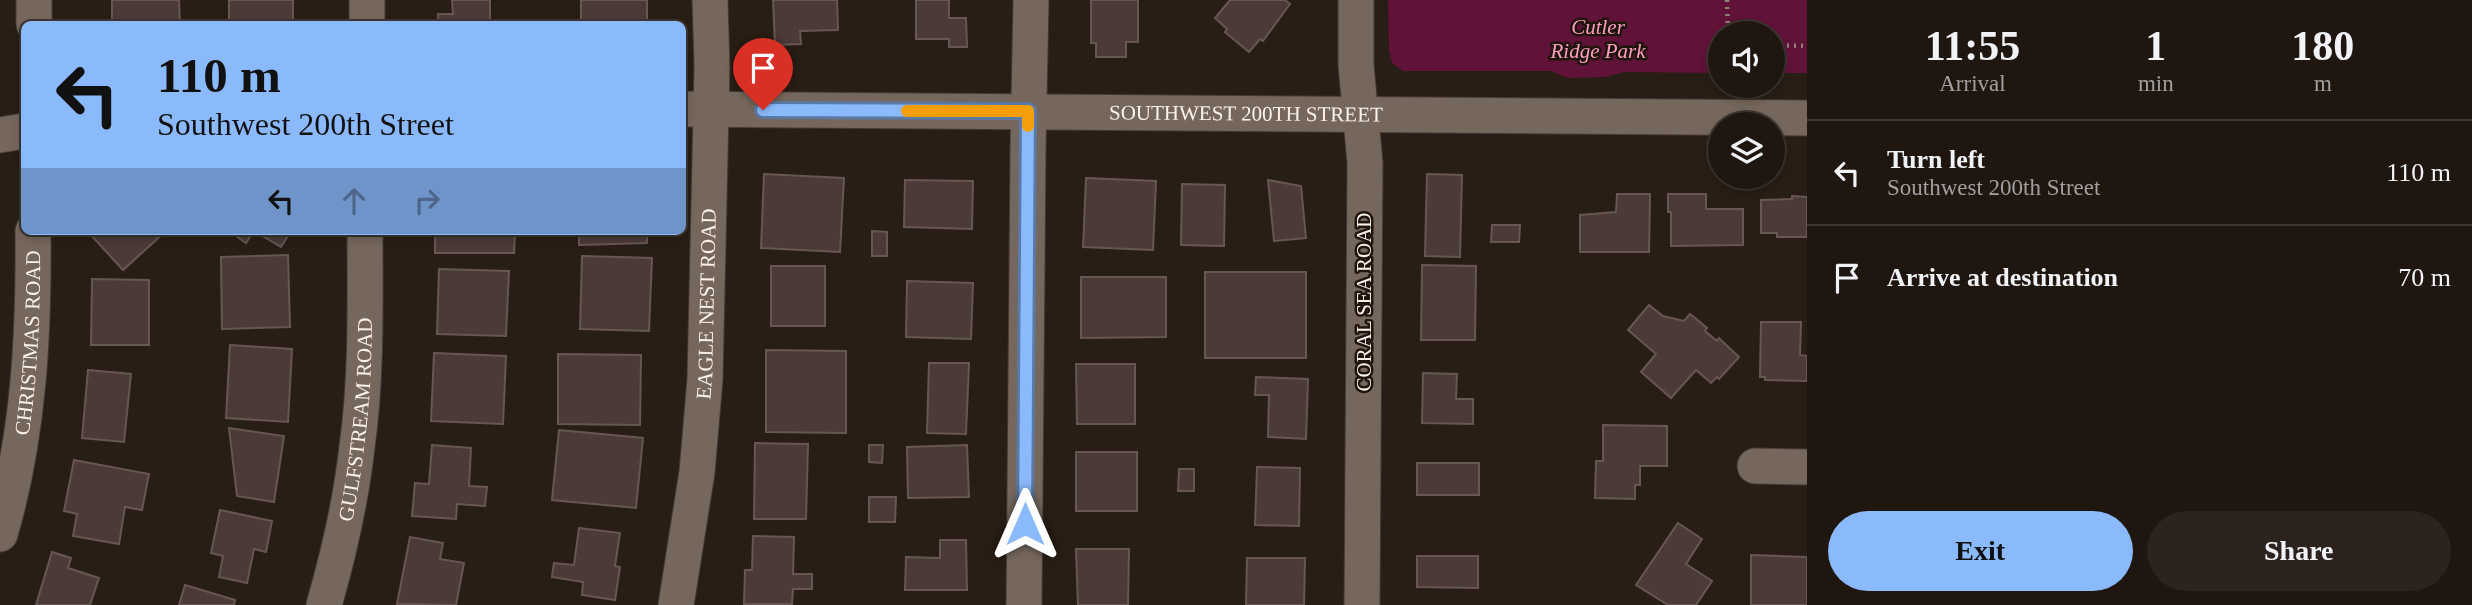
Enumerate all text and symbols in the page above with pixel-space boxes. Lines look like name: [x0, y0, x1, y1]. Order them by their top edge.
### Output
park label: Cutler Ridge Park: [1549, 15, 1646, 63]
map controls: [1708, 21, 1785, 189]
button: sound: [1708, 21, 1785, 98]
text: 11:55: [1925, 23, 2020, 69]
text: 1: [2145, 23, 2166, 69]
text: 180: [2291, 23, 2354, 69]
pin: [733, 38, 793, 110]
text: 110 m: [157, 48, 281, 103]
icon: left: [42, 49, 133, 140]
icon: arrive: [744, 49, 782, 87]
text: Arrival: [1939, 71, 2006, 96]
text: min: [2138, 71, 2174, 96]
text: m: [2314, 71, 2332, 96]
street label: SOUTHWEST 200TH STREET: [1109, 100, 1383, 127]
text: Southwest 200th Street: [157, 106, 454, 142]
button: layers: [1708, 112, 1785, 189]
text: Turn left: [1887, 145, 1985, 174]
icon: left: [1828, 154, 1866, 192]
text: 110 m: [2386, 158, 2451, 187]
text: Southwest 200th Street: [1887, 175, 2100, 200]
icon: left: [262, 182, 300, 220]
icon: ahead: [335, 182, 373, 220]
icon: right: [408, 182, 446, 220]
street label: EAGLE NEST ROAD: [691, 208, 721, 400]
street label: CORAL SEA ROAD: [1352, 213, 1376, 391]
street label: CHRISTMAS ROAD: [10, 250, 45, 437]
icon: arrive: [1828, 259, 1866, 297]
text: Arrive at destination: [1887, 263, 2118, 292]
text: 70 m: [2398, 263, 2451, 292]
street label: GULFSTREAM ROAD: [333, 317, 377, 523]
position arrow: [988, 487, 1062, 561]
button: Exit: [1828, 511, 2133, 591]
button: Share: [2147, 511, 2451, 591]

